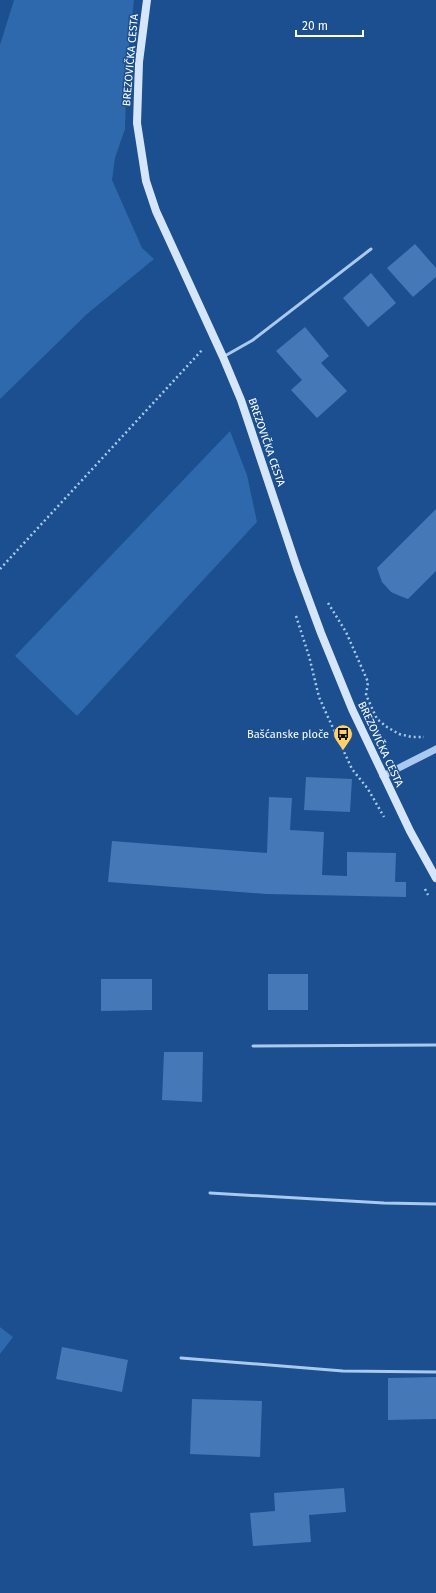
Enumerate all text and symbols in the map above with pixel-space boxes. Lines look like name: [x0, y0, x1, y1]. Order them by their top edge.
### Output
scale bar: [296, 12, 363, 38]
street label: BREZOVIČKA CESTA: [119, 13, 141, 107]
text: 20 m: [302, 19, 328, 33]
street label: BREZOVIČKA CESTA: [245, 396, 289, 489]
street label: BREZOVIČKA CESTA: [355, 699, 407, 789]
bus stop icon: Bašćanske ploče: [332, 723, 354, 751]
place label: Bašćanske ploče: [247, 728, 329, 741]

